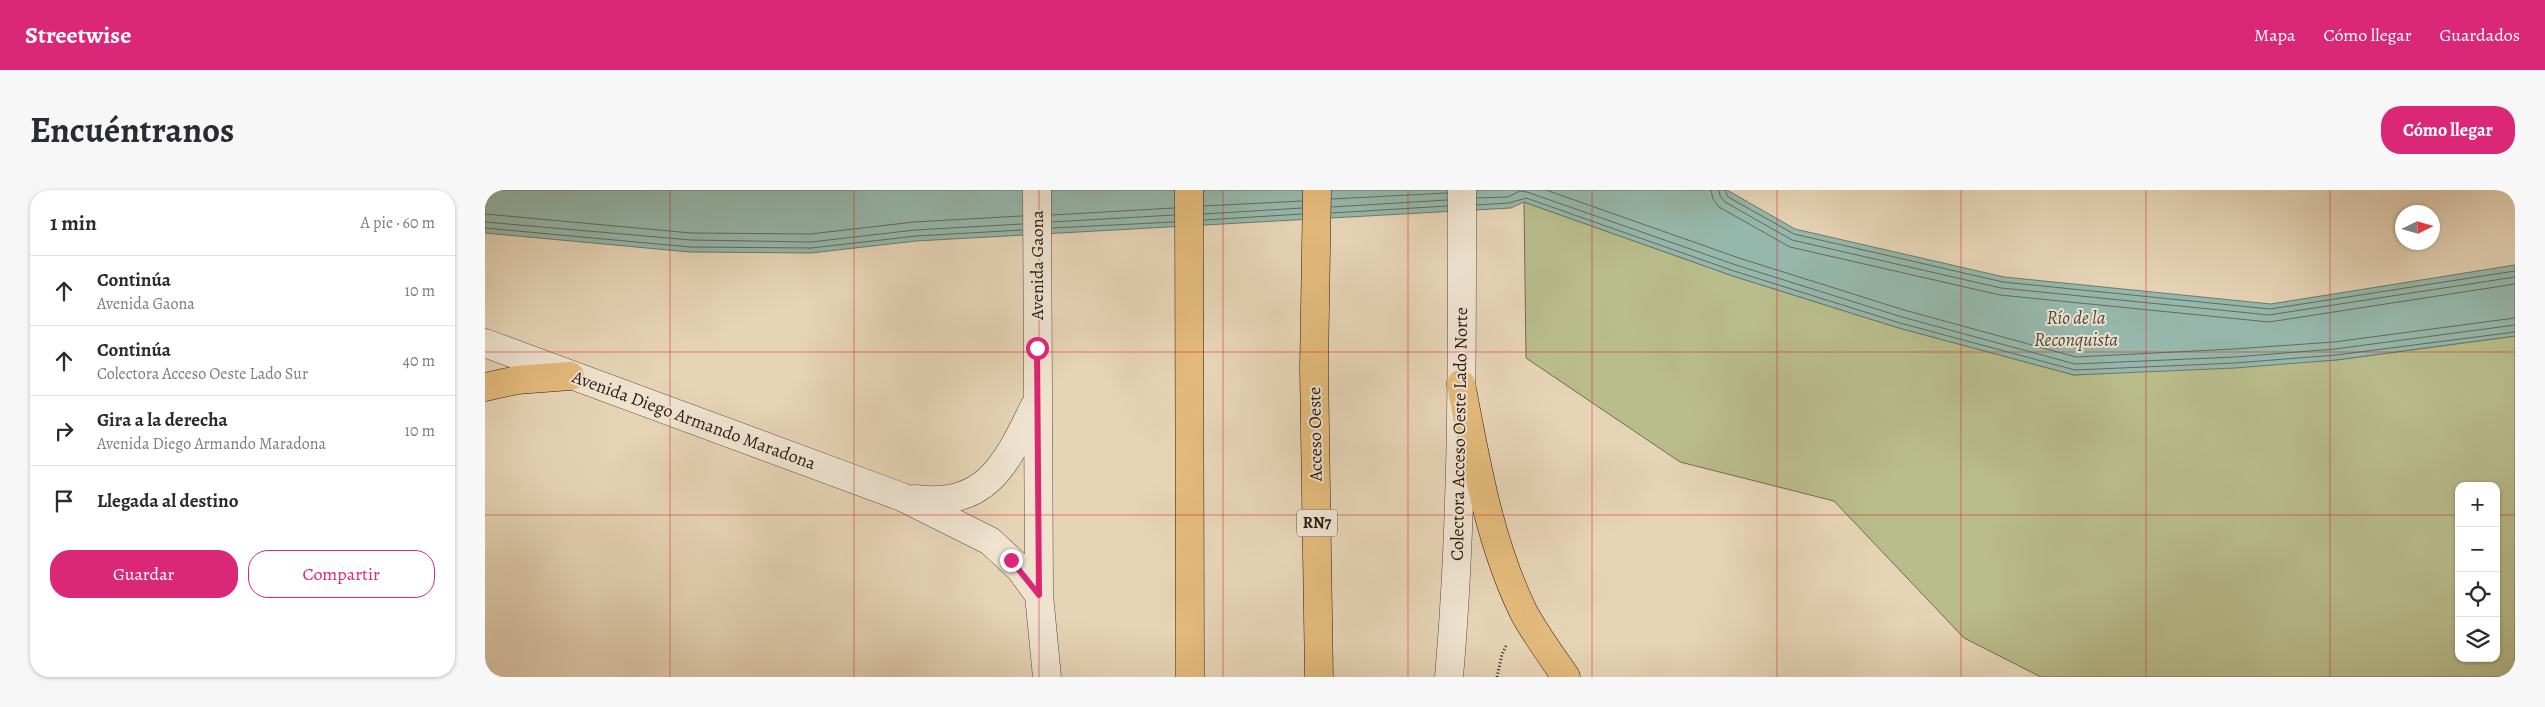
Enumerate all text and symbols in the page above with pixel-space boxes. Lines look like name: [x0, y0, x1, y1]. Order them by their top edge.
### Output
text: Streetwise: [25, 19, 131, 51]
text: Mapa: [2254, 23, 2295, 47]
text: Cómo llegar: [2323, 23, 2412, 47]
text: Guardados: [2440, 23, 2520, 47]
text: Encuéntranos: [30, 106, 234, 154]
button: Cómo llegar: [2381, 106, 2515, 154]
north arrow: [2395, 205, 2440, 250]
text: 1 min: [50, 209, 97, 237]
street label: Avenida Gaona: [1025, 209, 1049, 321]
text: A pie · 60 m: [360, 212, 435, 234]
text: Continúa: [97, 267, 171, 293]
icon: ahead: [50, 277, 78, 305]
text: 10 m: [405, 280, 435, 302]
text: Avenida Gaona: [97, 293, 195, 315]
water label: Río de la Reconquista: [2034, 305, 2118, 353]
street label: Colectora Acceso Oeste Lado Norte: [1445, 307, 1473, 561]
text: Continúa: [97, 337, 171, 363]
route start: [1026, 337, 1049, 360]
icon: ahead: [50, 347, 78, 375]
text: 40 m: [403, 350, 435, 372]
text: Colectora Acceso Oeste Lado Sur: [97, 363, 308, 385]
street label: Avenida Diego Armando Maradona: [568, 364, 820, 476]
street label: Acceso Oeste: [1302, 387, 1328, 482]
text: Gira a la derecha: [97, 407, 228, 433]
icon: right: [50, 417, 78, 445]
text: 10 m: [405, 420, 435, 442]
text: Avenida Diego Armando Maradona: [97, 433, 326, 455]
map controls: [2455, 482, 2500, 662]
button: +: [2455, 482, 2500, 527]
icon: arrive: [50, 487, 78, 515]
text: Llegada al destino: [97, 488, 239, 514]
road number: RN7: [1297, 509, 1337, 536]
button: −: [2455, 527, 2500, 572]
route end: [1000, 549, 1023, 572]
button: Guardar: [50, 550, 238, 598]
button: Compartir: [248, 550, 435, 598]
button: locate: [2455, 572, 2500, 617]
button: layers: [2455, 617, 2500, 662]

